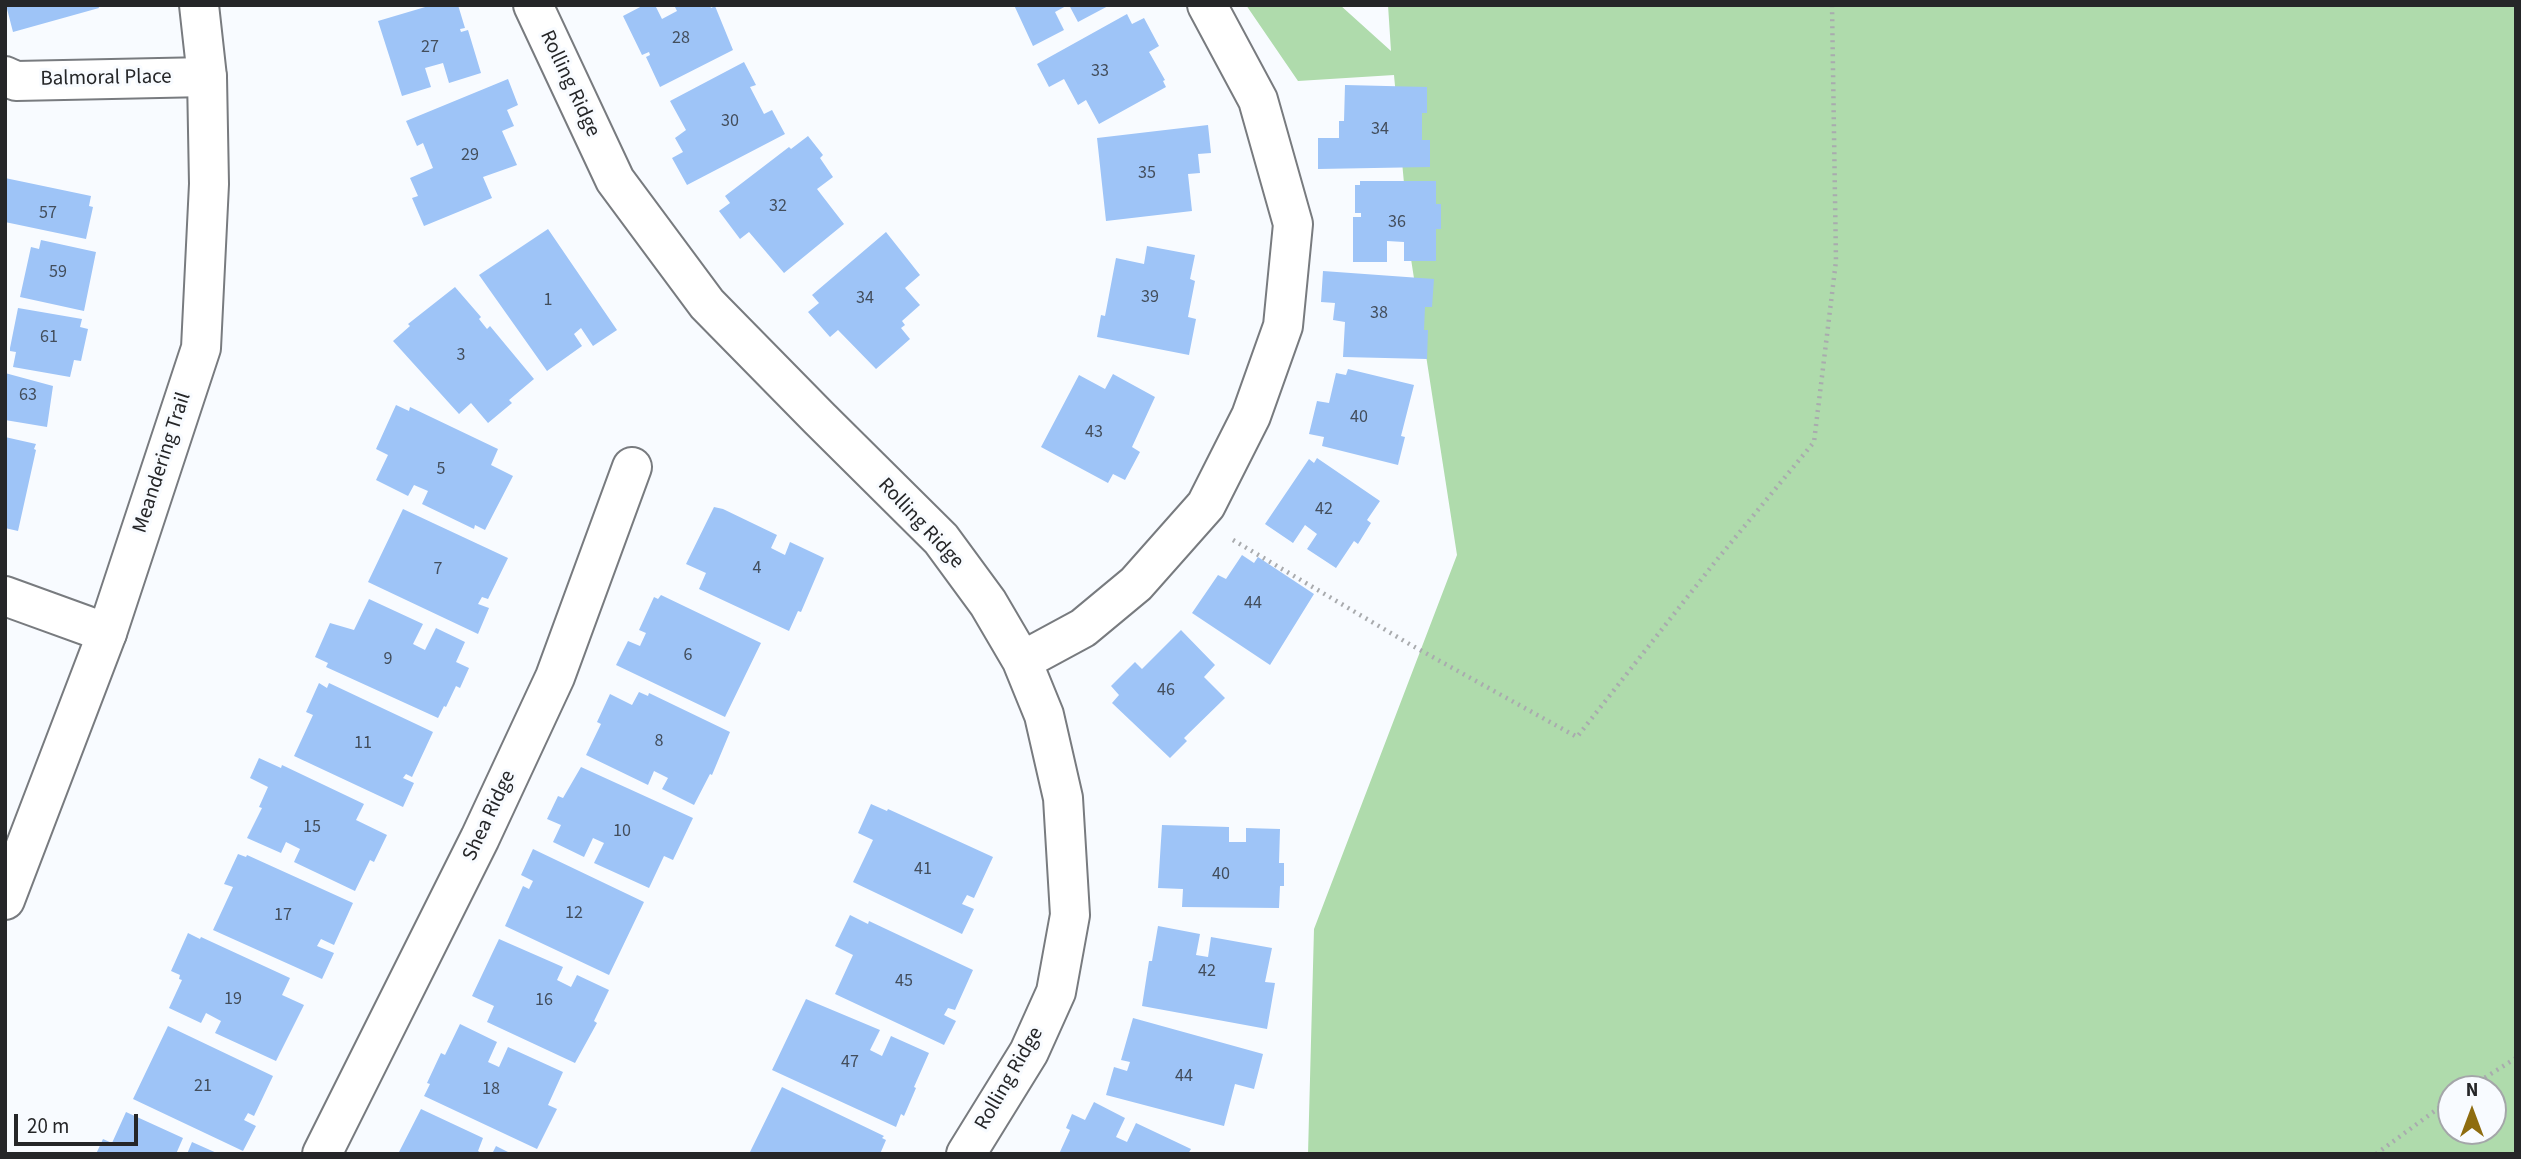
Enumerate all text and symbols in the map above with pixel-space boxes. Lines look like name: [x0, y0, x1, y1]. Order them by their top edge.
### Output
street label: Rolling Ridge: [533, 27, 605, 141]
house number: 28: [672, 28, 690, 50]
house number: 27: [421, 37, 439, 59]
house number: 33: [1091, 61, 1109, 83]
street label: Balmoral Place: [40, 65, 172, 93]
house number: 30: [721, 111, 739, 133]
house number: 34: [1371, 119, 1389, 141]
house number: 29: [461, 145, 479, 167]
house number: 35: [1138, 163, 1156, 185]
house number: 32: [769, 196, 787, 218]
house number: 57: [39, 203, 57, 225]
house number: 36: [1388, 212, 1406, 234]
house number: 59: [49, 262, 67, 284]
house number: 39: [1141, 287, 1159, 309]
house number: 34: [856, 288, 874, 310]
house number: 1: [544, 290, 552, 312]
house number: 38: [1370, 303, 1388, 325]
house number: 61: [40, 327, 58, 349]
house number: 3: [457, 345, 465, 367]
house number: 63: [19, 385, 37, 407]
street label: Meandering Trail: [128, 389, 198, 537]
house number: 40: [1350, 407, 1368, 429]
house number: 43: [1085, 422, 1103, 444]
house number: 5: [437, 459, 445, 481]
street label: Rolling Ridge: [872, 473, 968, 575]
house number: 42: [1315, 499, 1333, 521]
house number: 4: [753, 558, 761, 580]
house number: 7: [434, 559, 442, 581]
house number: 44: [1244, 593, 1262, 615]
house number: 6: [684, 645, 692, 667]
house number: 9: [384, 649, 392, 671]
house number: 46: [1157, 680, 1175, 702]
house number: 8: [655, 731, 663, 753]
house number: 11: [354, 733, 372, 755]
street label: Shea Ridge: [458, 767, 522, 865]
house number: 15: [303, 817, 321, 839]
house number: 10: [613, 821, 631, 843]
house number: 41: [914, 859, 932, 881]
house number: 40: [1212, 864, 1230, 886]
house number: 12: [565, 903, 583, 925]
house number: 17: [274, 905, 292, 927]
house number: 42: [1198, 961, 1216, 983]
house number: 45: [895, 971, 913, 993]
house number: 19: [224, 989, 242, 1011]
house number: 16: [535, 990, 553, 1012]
street label: Rolling Ridge: [970, 1023, 1050, 1135]
house number: 47: [841, 1052, 859, 1074]
house number: 44: [1175, 1066, 1193, 1088]
north arrow: [2437, 1075, 2507, 1145]
house number: 21: [194, 1076, 212, 1098]
text: N: [2466, 1077, 2478, 1104]
house number: 18: [482, 1079, 500, 1101]
scale bar: [18, 1100, 142, 1144]
text: 20 m: [27, 1111, 69, 1141]

